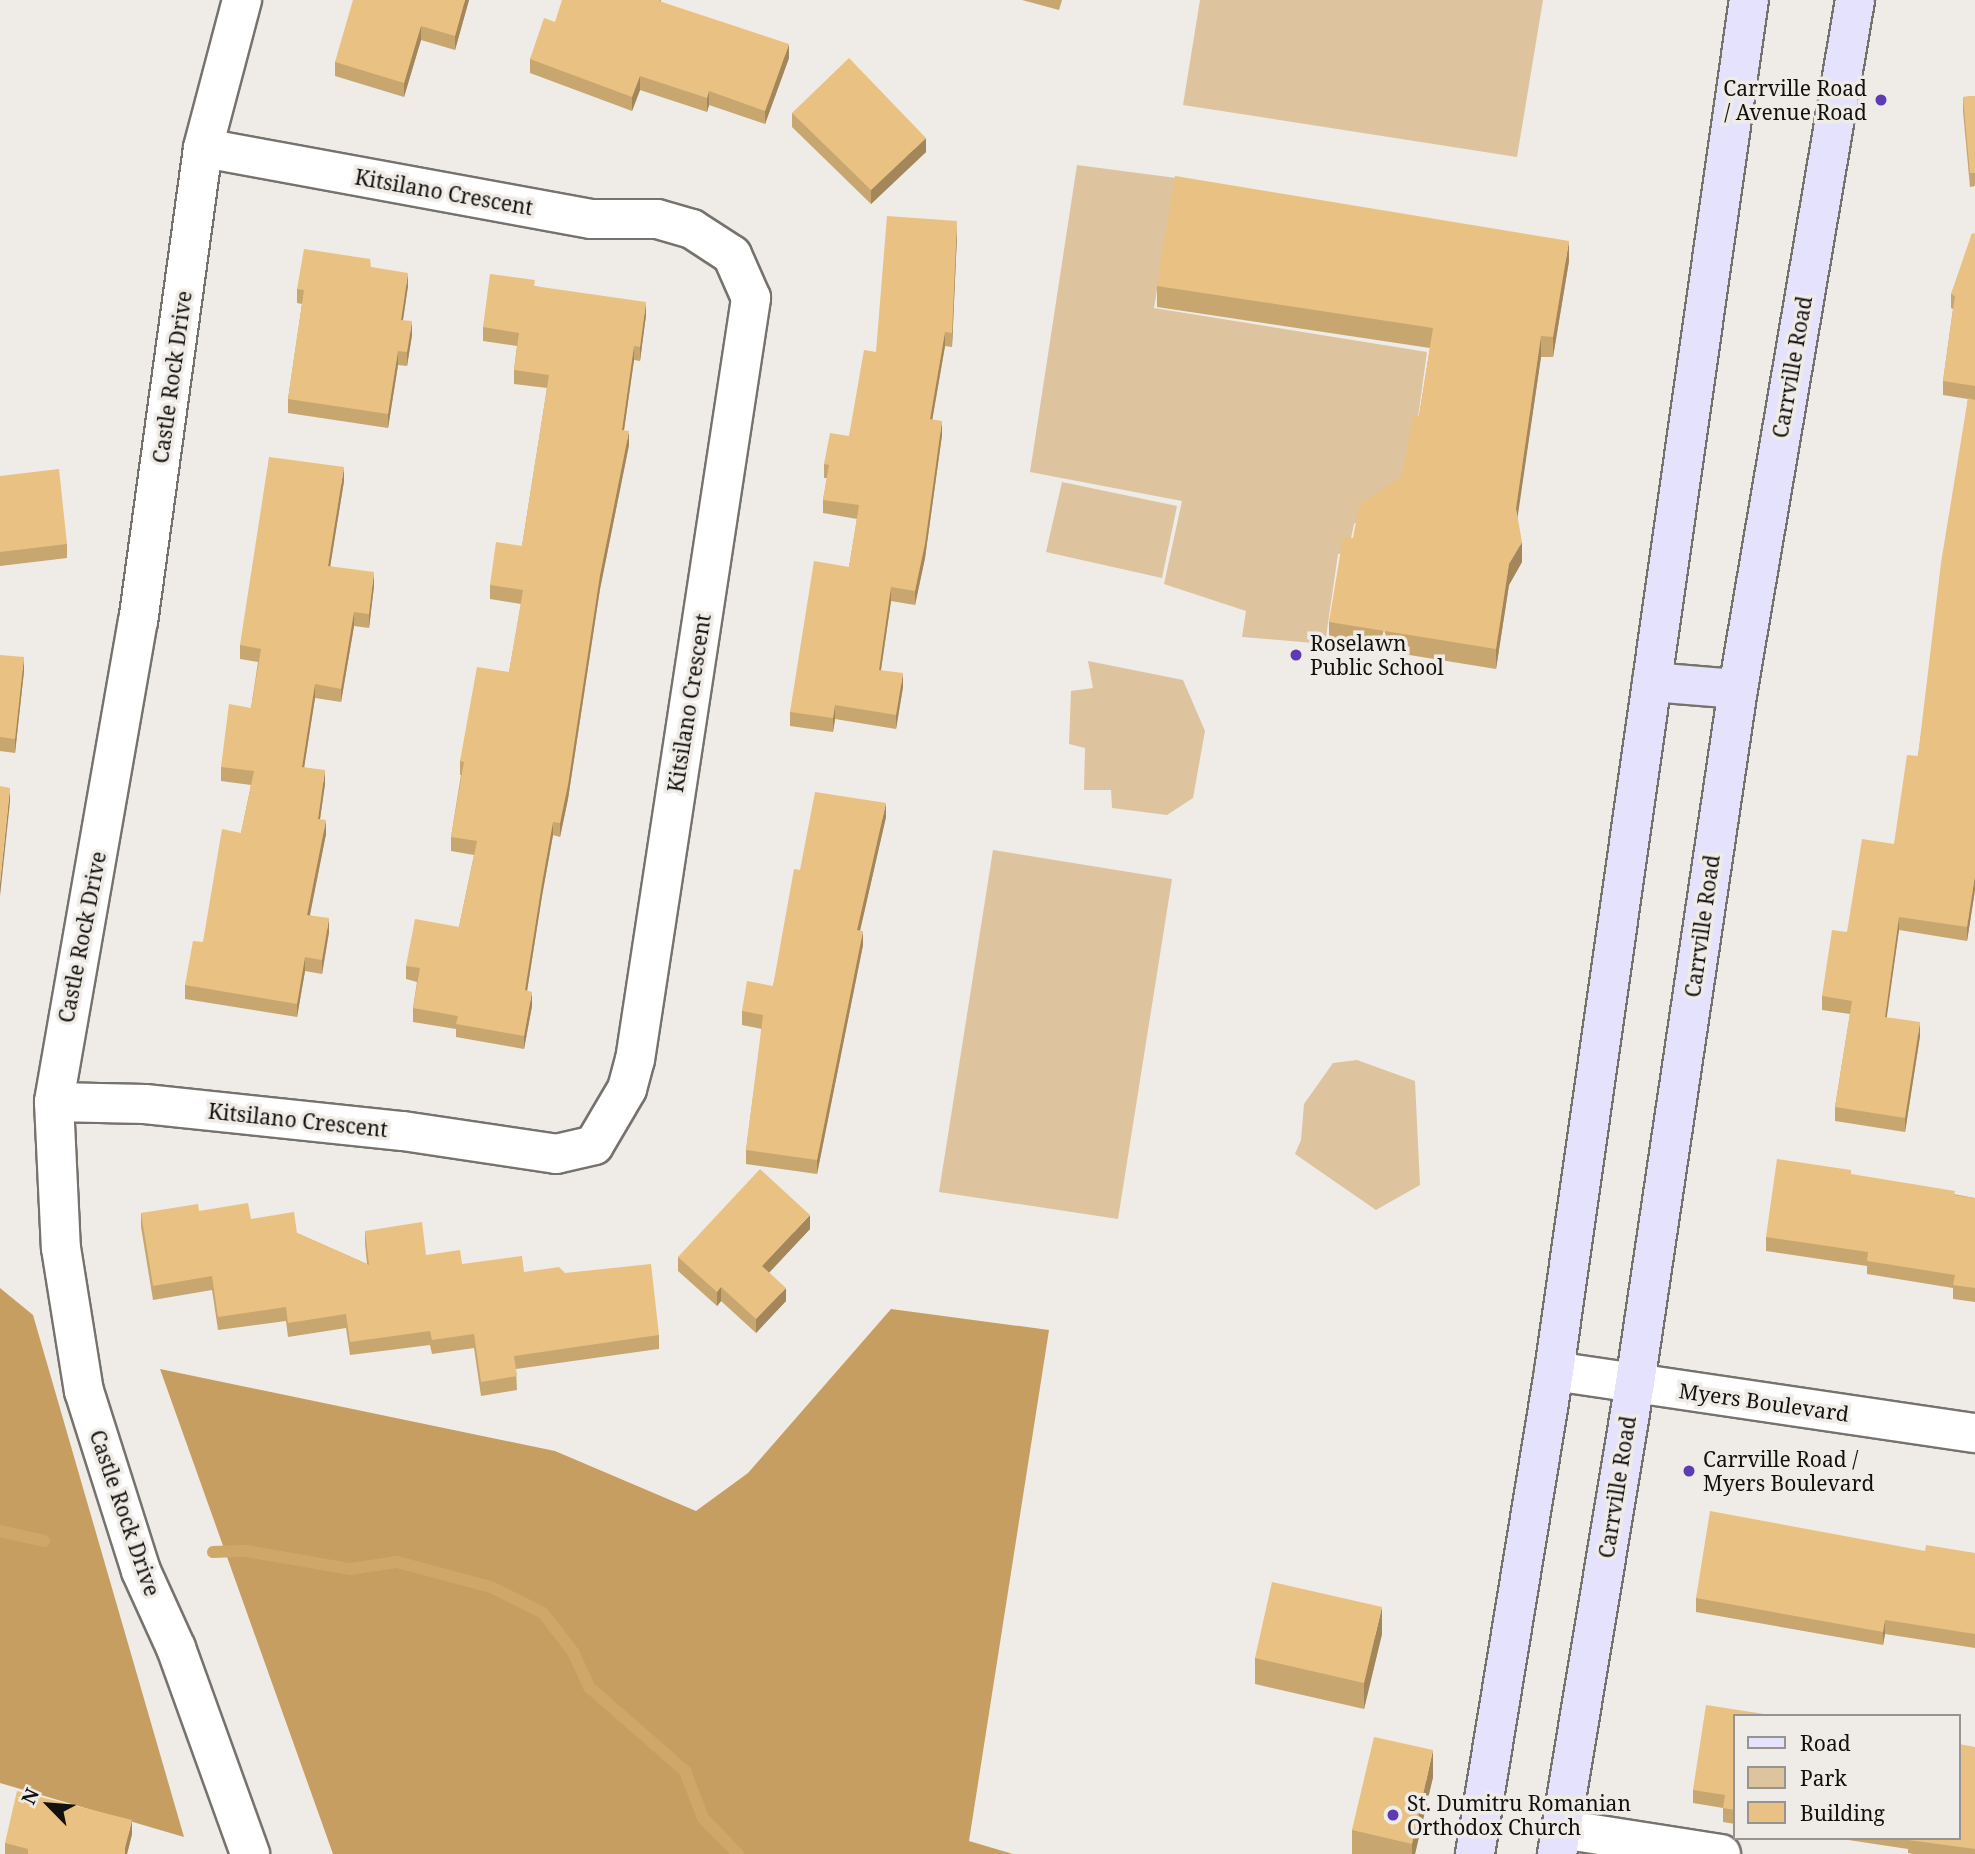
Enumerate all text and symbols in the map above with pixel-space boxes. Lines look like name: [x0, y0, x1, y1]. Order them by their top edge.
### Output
place label: Carrville Road / Avenue Road: [1723, 75, 1867, 125]
marker: Carrville Road / Avenue Road: [1873, 92, 1889, 108]
street label: Kitsilano Crescent: [353, 164, 535, 220]
street label: Castle Rock Drive: [147, 289, 197, 465]
street label: Carrville Road: [1767, 294, 1817, 440]
street label: Kitsilano Crescent: [662, 612, 716, 794]
place label: Roselawn Public School: [1310, 630, 1444, 680]
marker: Roselawn Public School: [1288, 647, 1304, 663]
street label: Castle Rock Drive: [53, 849, 111, 1025]
street label: Carrville Road: [1680, 853, 1724, 999]
street label: Kitsilano Crescent: [207, 1098, 389, 1142]
street label: Myers Boulevard: [1677, 1378, 1851, 1426]
street label: Carrville Road: [1593, 1414, 1641, 1560]
street label: Castle Rock Drive: [85, 1427, 165, 1599]
place label: Carrville Road / Myers Boulevard: [1703, 1446, 1874, 1496]
marker: Carrville Road / Myers Boulevard: [1681, 1463, 1697, 1479]
legend: [1734, 1714, 1961, 1840]
text: Road: [1800, 1729, 1851, 1757]
text: Park: [1800, 1764, 1847, 1792]
north arrow: [14, 1770, 84, 1840]
text: N: [15, 1784, 45, 1808]
place label: St. Dumitru Romanian Orthodox Church: [1407, 1790, 1631, 1840]
text: Building: [1800, 1799, 1885, 1827]
marker: St. Dumitru Romanian Orthodox Church: [1385, 1807, 1401, 1823]

